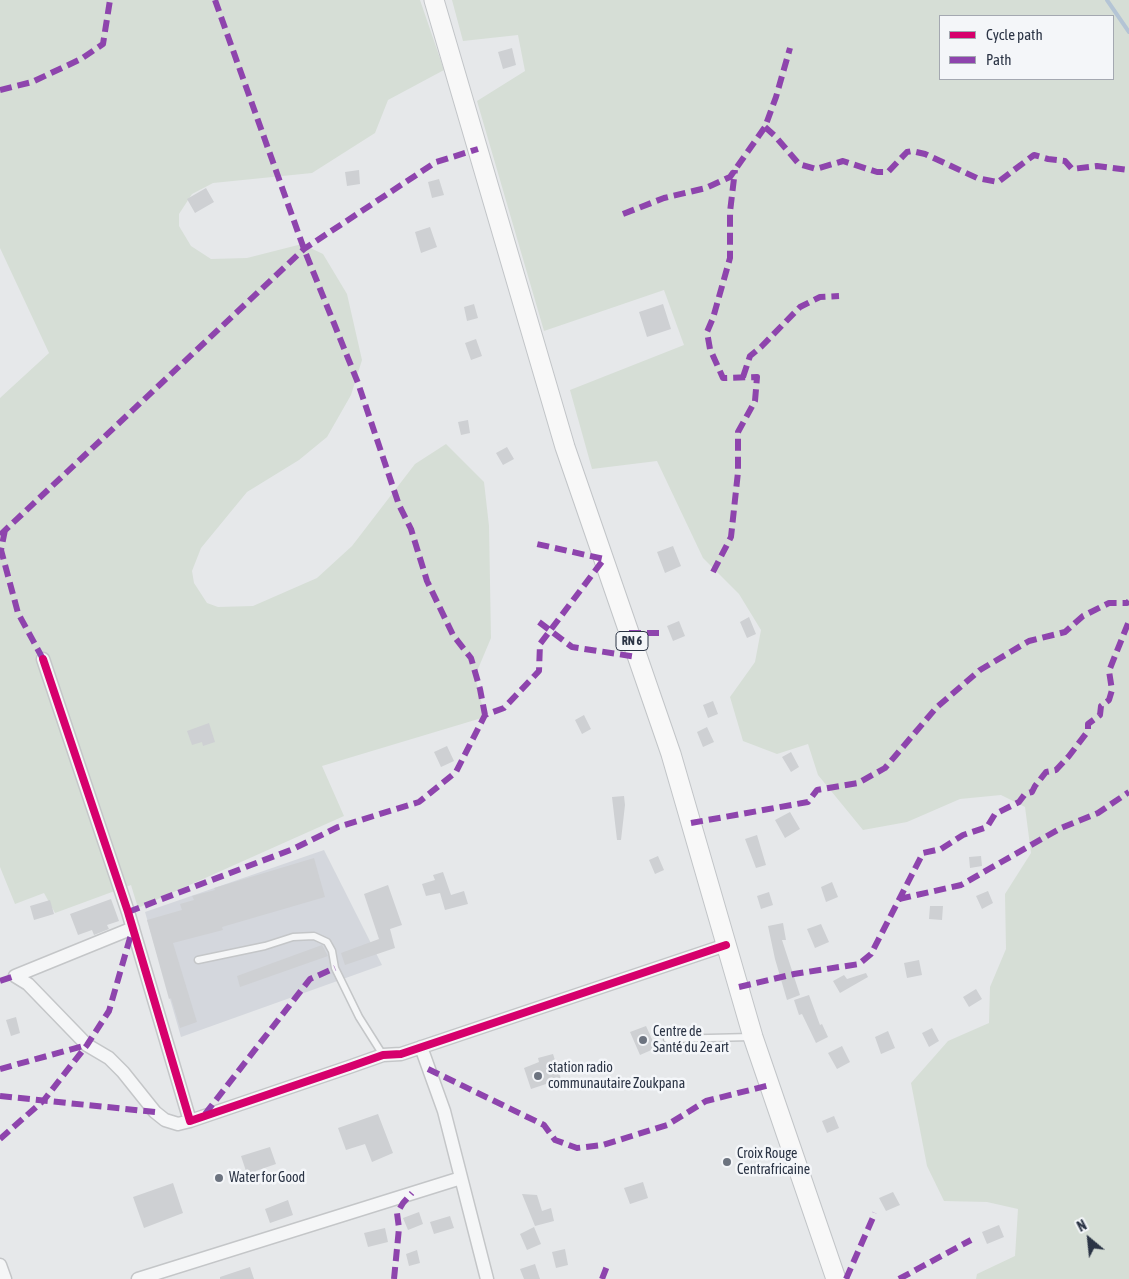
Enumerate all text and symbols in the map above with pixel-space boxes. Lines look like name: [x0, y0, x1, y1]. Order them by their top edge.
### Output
legend: [939, 15, 1114, 80]
text: Cycle path: [986, 26, 1043, 43]
text: Path: [986, 51, 1012, 68]
road number: RN 6: [616, 631, 648, 650]
place label: Centre de Santé du 2e art: [653, 1024, 729, 1056]
marker: Centre de Santé du 2e art: [637, 1034, 649, 1046]
place label: station radio communautaire Zoukpana: [548, 1060, 685, 1092]
marker: station radio communautaire Zoukpana: [532, 1070, 544, 1082]
place label: Croix Rouge Centrafricaine: [737, 1146, 810, 1178]
marker: Croix Rouge Centrafricaine: [721, 1156, 733, 1168]
place label: Water for Good: [229, 1170, 305, 1186]
marker: Water for Good: [213, 1172, 225, 1184]
north arrow: [1064, 1214, 1114, 1264]
text: N: [1075, 1217, 1089, 1235]

